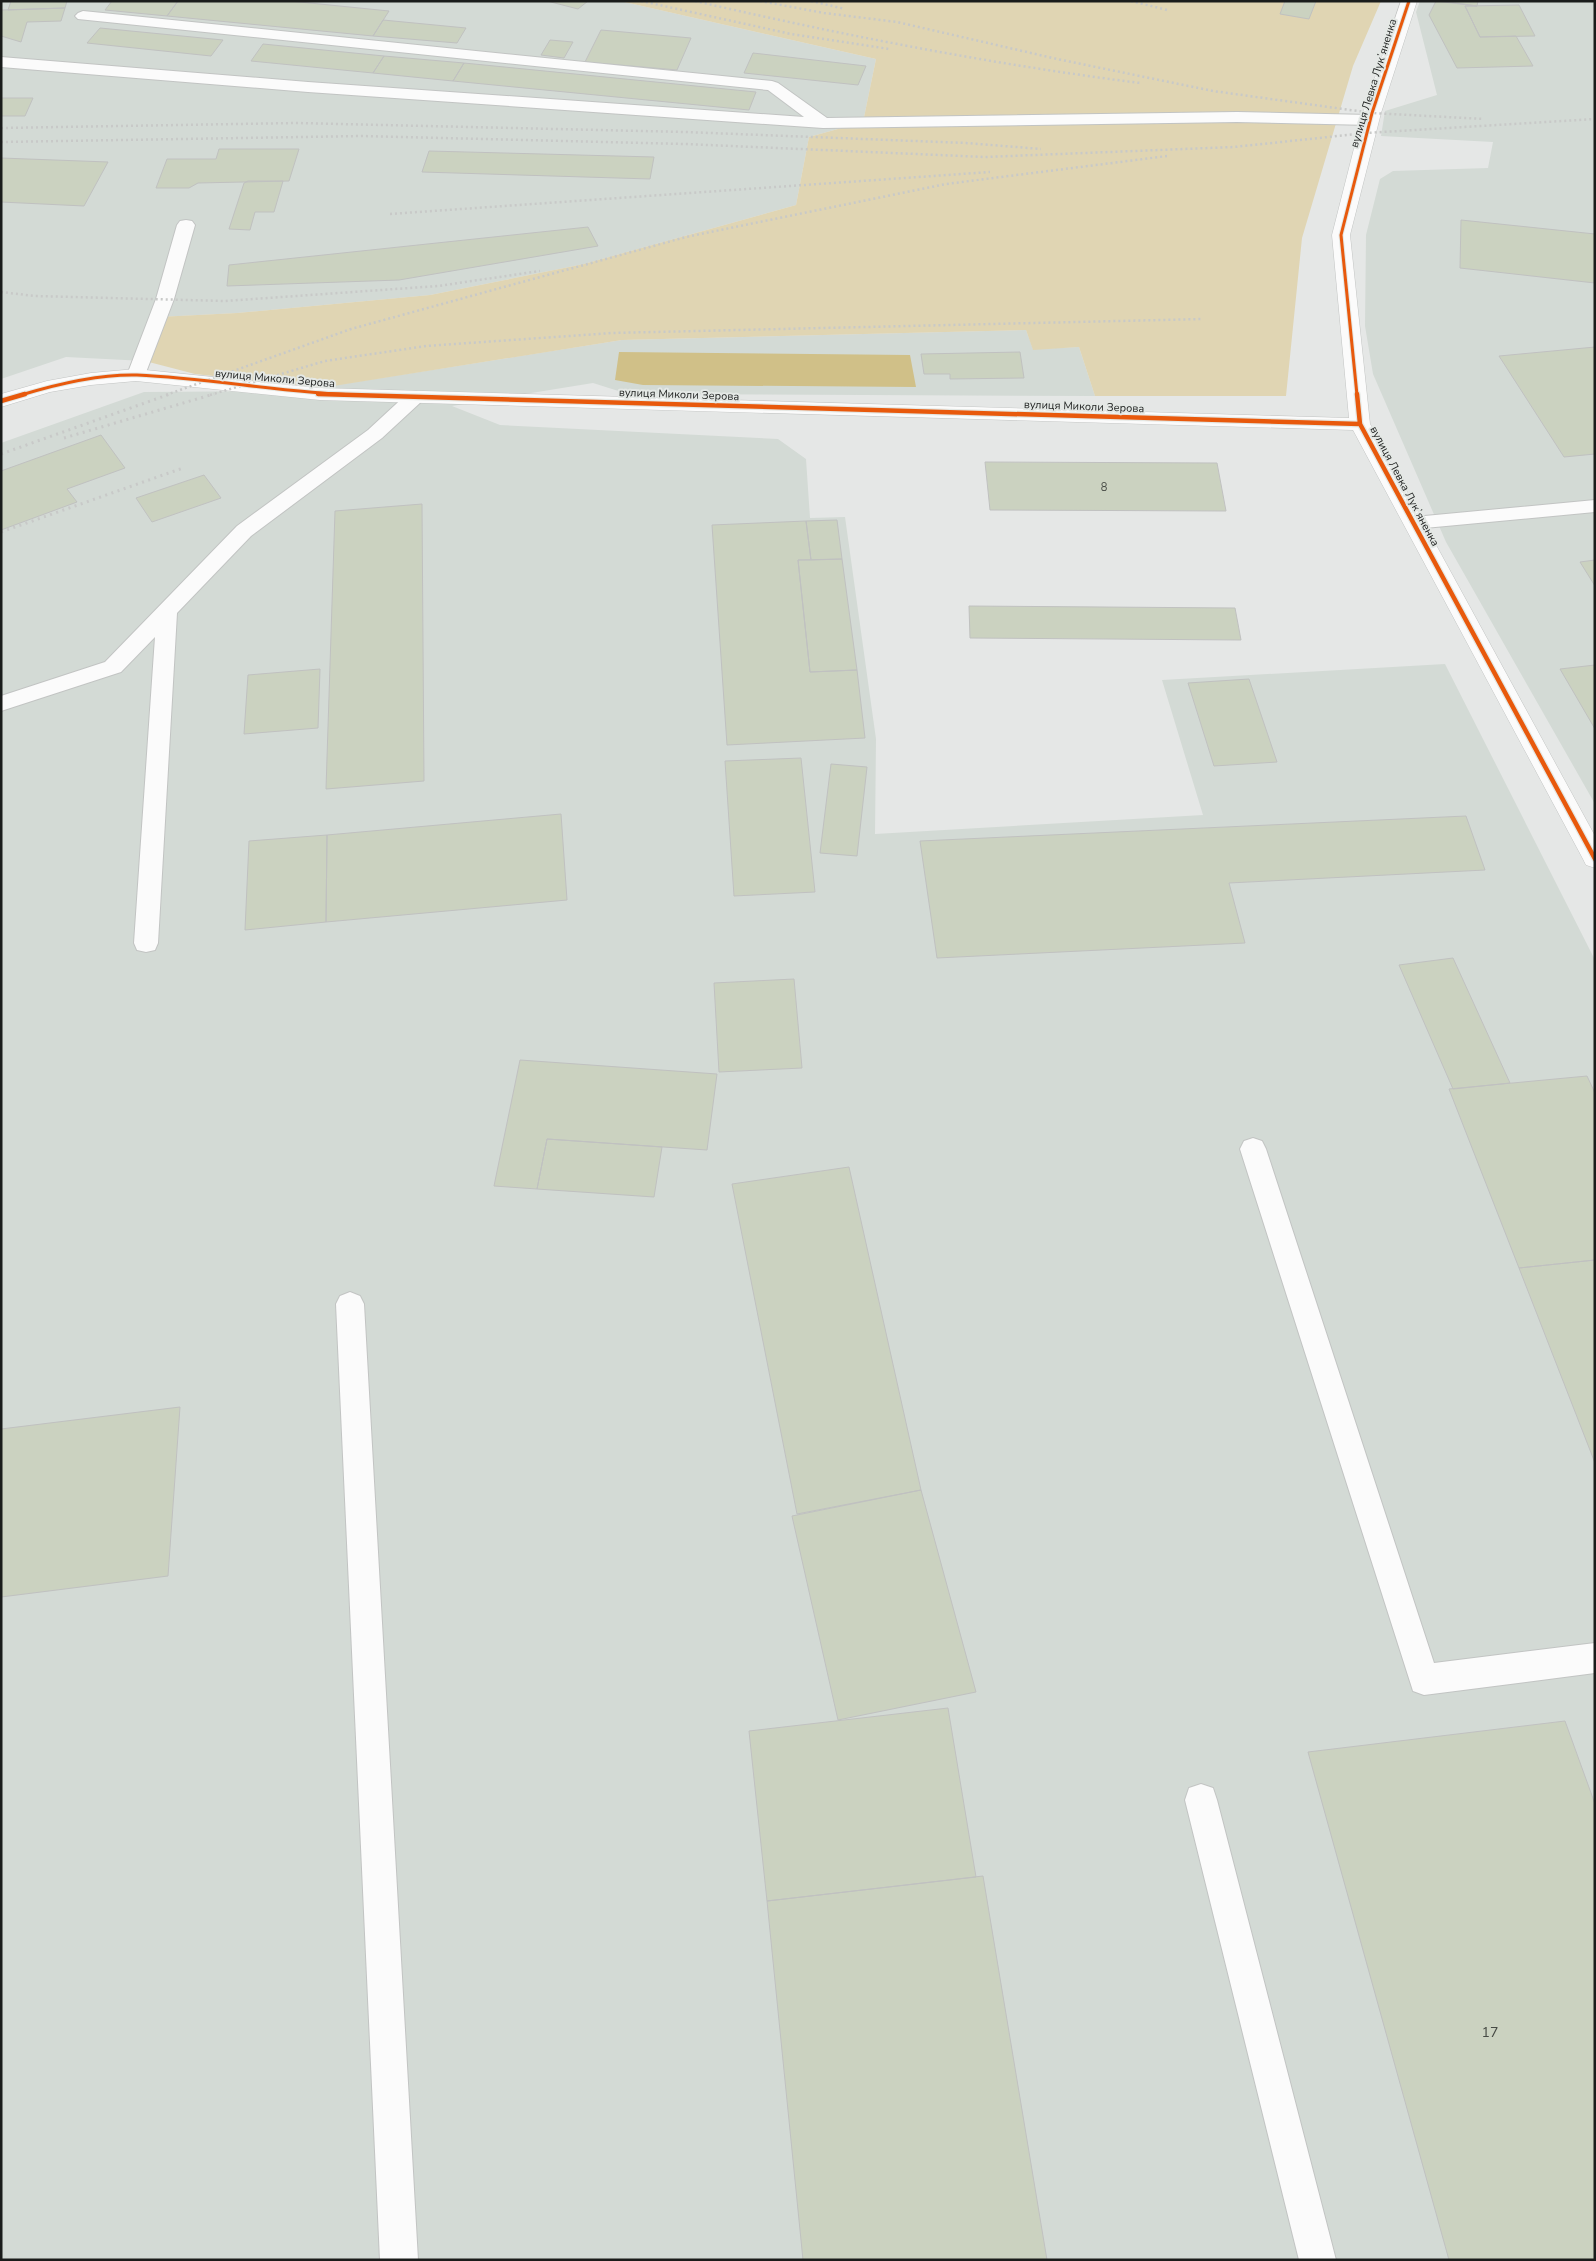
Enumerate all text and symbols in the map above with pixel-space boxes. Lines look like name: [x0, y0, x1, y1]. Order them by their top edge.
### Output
street label: вулиця Левка Лукʼяненка: [1347, 17, 1400, 149]
street label: вулиця Миколи Зерова: [214, 366, 336, 391]
street label: вулиця Миколи Зерова: [618, 385, 740, 404]
street label: вулиця Миколи Зерова: [1023, 397, 1145, 416]
street label: вулиця Левка Лукʼяненка: [1366, 424, 1443, 549]
house number: 8: [1101, 480, 1108, 495]
house number: 17: [1482, 2023, 1498, 2042]

